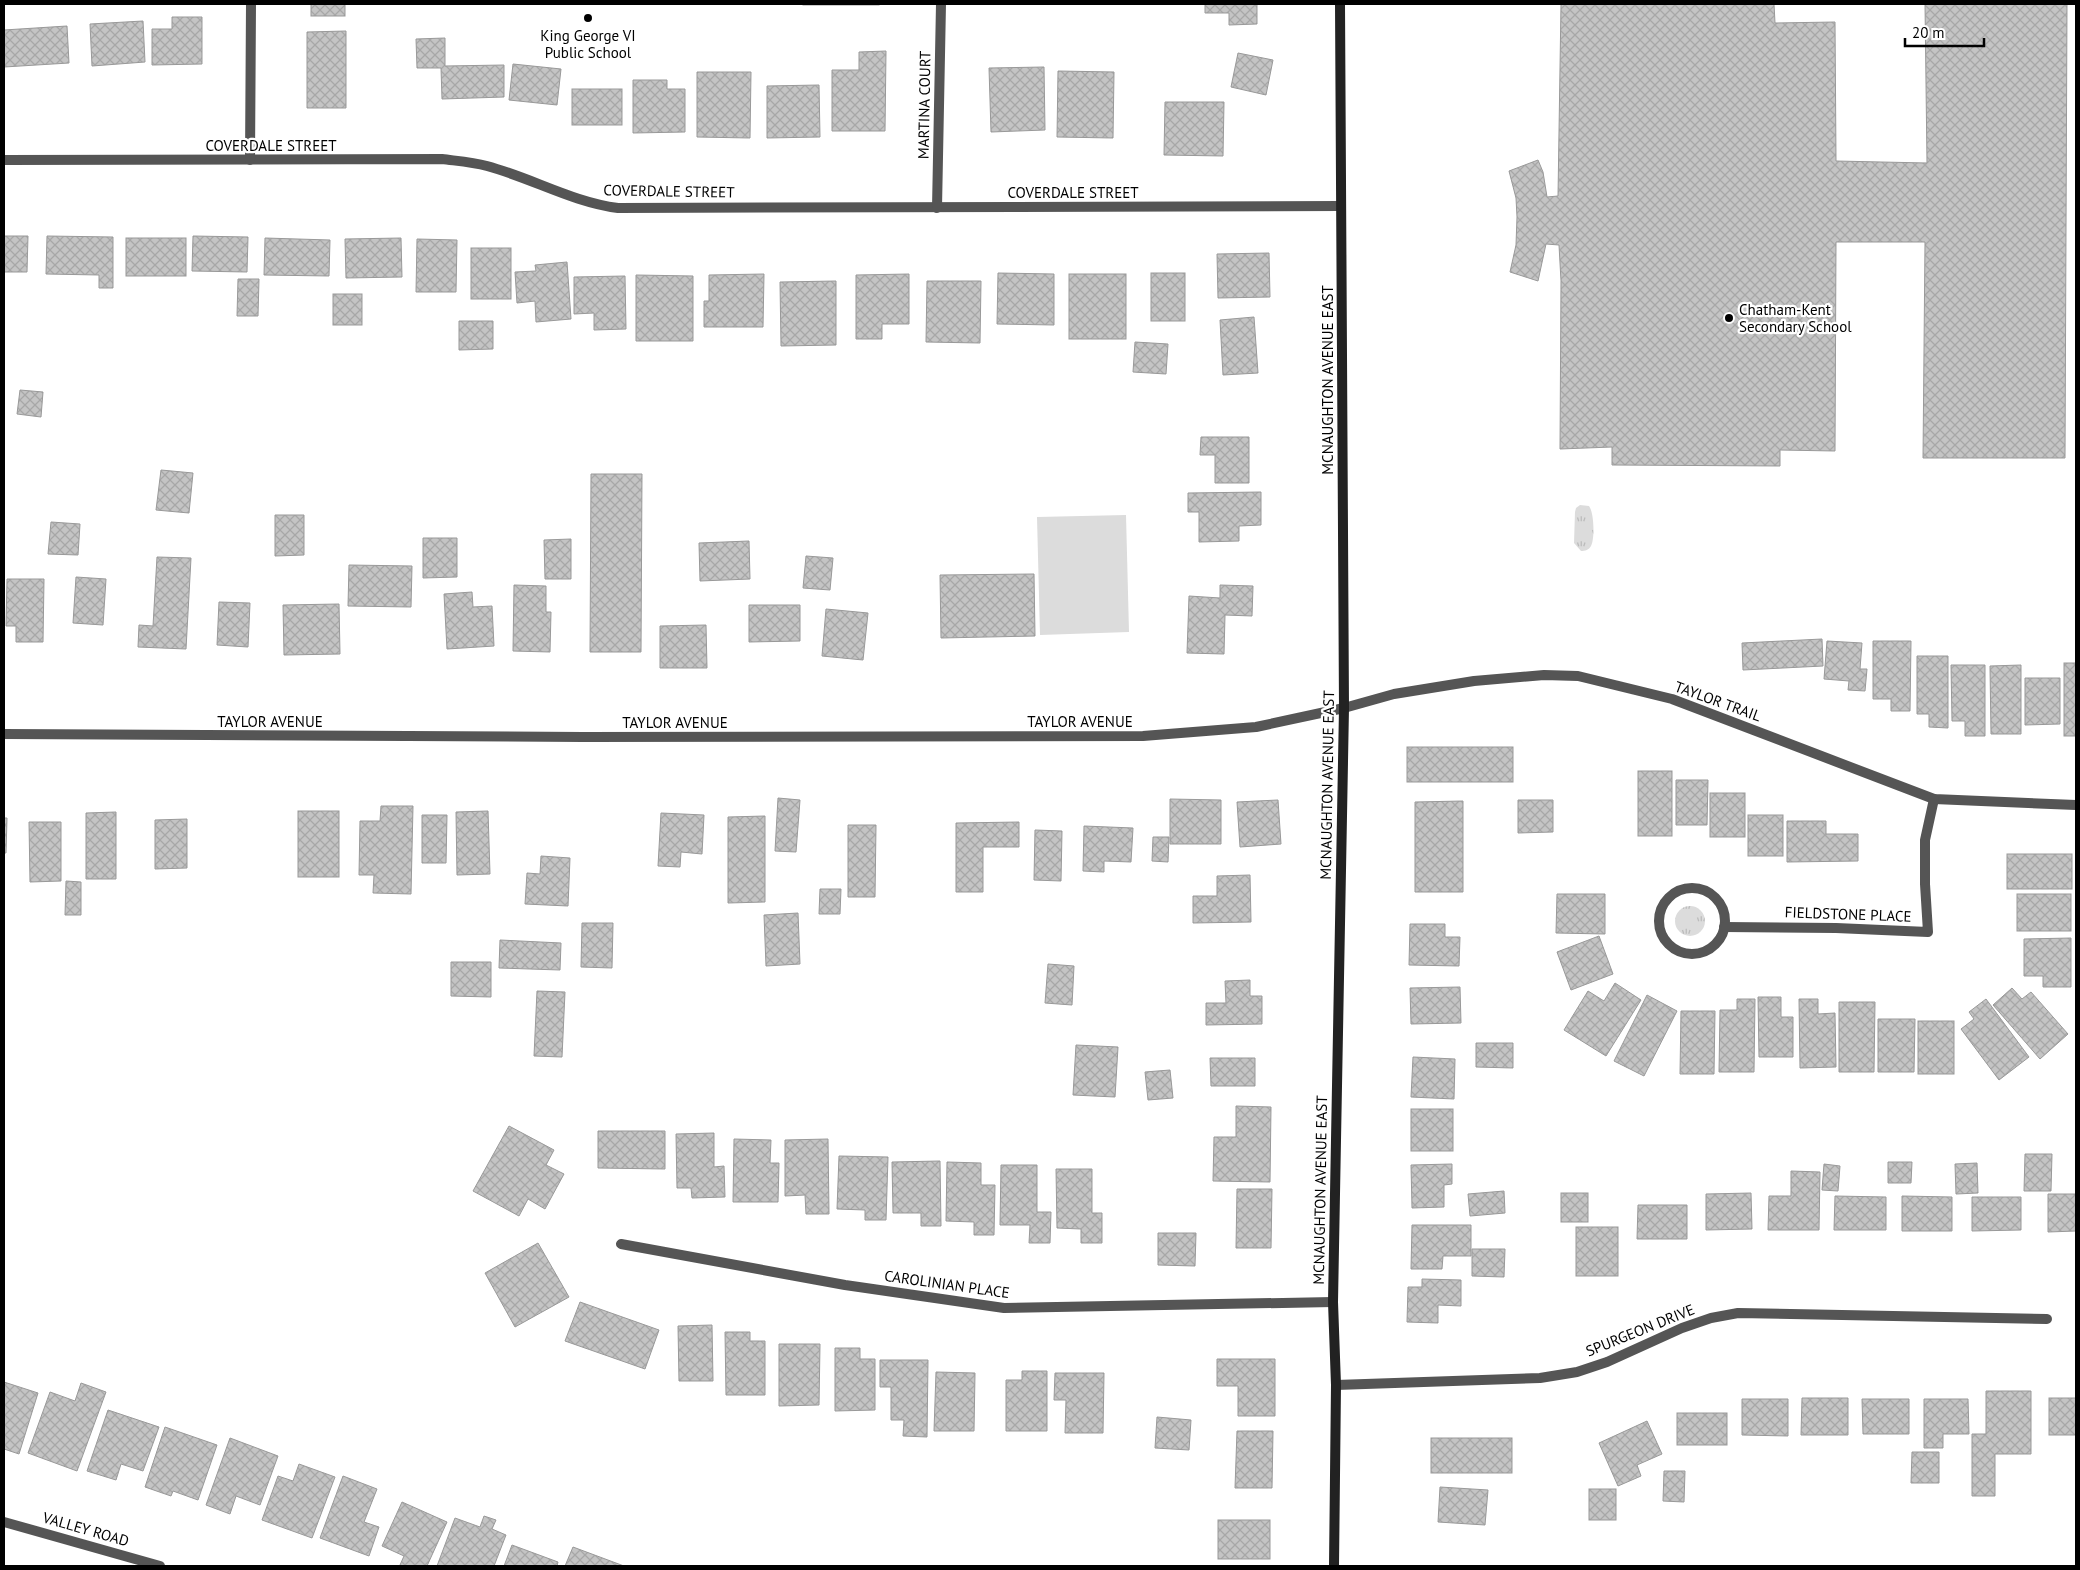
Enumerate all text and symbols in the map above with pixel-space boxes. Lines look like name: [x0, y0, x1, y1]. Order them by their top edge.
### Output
marker: King George VI Public School: [582, 12, 594, 24]
scale bar: [1905, 15, 1984, 47]
text: 20 m: [1912, 23, 1945, 42]
place label: King George VI Public School: [540, 26, 636, 62]
street label: MARTINA COURT: [914, 50, 934, 159]
street label: COVERDALE STREET: [205, 136, 337, 155]
street label: COVERDALE STREET: [603, 180, 735, 202]
street label: COVERDALE STREET: [1007, 183, 1139, 202]
street label: MCNAUGHTON AVENUE EAST: [1318, 285, 1337, 475]
place label: Chatham-Kent Secondary School: [1739, 300, 1852, 336]
marker: Chatham-Kent Secondary School: [1723, 312, 1735, 324]
street label: TAYLOR TRAIL: [1672, 677, 1764, 726]
street label: MCNAUGHTON AVENUE EAST: [1316, 689, 1338, 880]
street label: TAYLOR AVENUE: [217, 712, 323, 731]
street label: TAYLOR AVENUE: [1027, 712, 1133, 731]
street label: TAYLOR AVENUE: [622, 713, 728, 732]
street label: FIELDSTONE PLACE: [1784, 902, 1912, 926]
street label: MCNAUGHTON AVENUE EAST: [1309, 1094, 1331, 1285]
street label: CAROLINIAN PLACE: [883, 1266, 1011, 1302]
street label: SPURGEON DRIVE: [1583, 1300, 1697, 1360]
street label: VALLEY ROAD: [40, 1507, 131, 1550]

